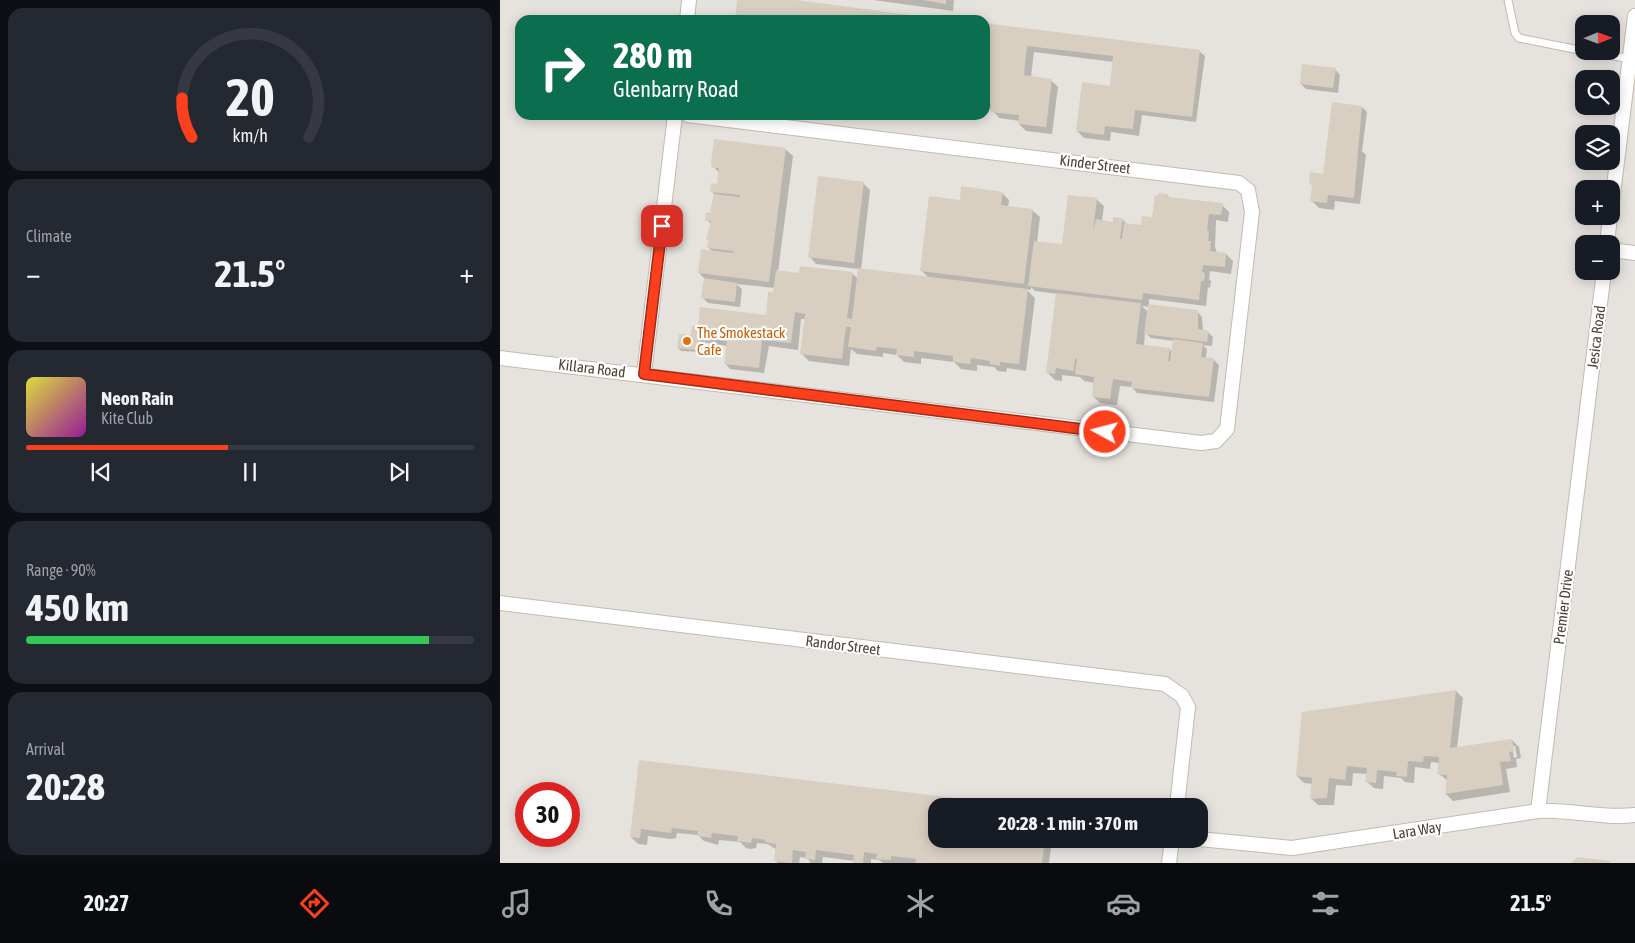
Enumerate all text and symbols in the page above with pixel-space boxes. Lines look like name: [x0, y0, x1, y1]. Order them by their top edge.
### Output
north arrow: [1575, 15, 1620, 60]
map controls: [1575, 15, 1620, 280]
icon: right: [530, 35, 595, 100]
text: 280 m: [613, 35, 692, 75]
text: 20: [226, 67, 274, 127]
button: search: [1575, 70, 1620, 115]
text: Glenbarry Road: [613, 76, 739, 102]
text: km/h: [232, 125, 268, 146]
button: layers: [1575, 125, 1620, 170]
street label: Kinder Street: [1059, 151, 1131, 177]
button: +: [1575, 180, 1620, 225]
pin: [641, 205, 683, 247]
icon: arrive: [648, 212, 676, 240]
text: Climate: [26, 227, 72, 245]
button: −: [1575, 235, 1620, 280]
text: 21.5°: [215, 252, 285, 295]
text: −: [26, 257, 41, 289]
text: +: [459, 257, 474, 289]
street label: Jesica Road: [1584, 304, 1608, 370]
place label: The Smokestack Cafe: [697, 324, 786, 358]
marker: The Smokestack Cafe: [681, 335, 693, 347]
street label: Killara Road: [557, 355, 627, 381]
text: Neon Rain: [101, 387, 173, 409]
position arrow: [1078, 405, 1130, 457]
text: Kite Club: [101, 409, 153, 427]
icon: previous: [87, 458, 115, 486]
icon: pause: [236, 458, 264, 486]
icon: next: [385, 458, 413, 486]
text: Range · 90%: [26, 561, 96, 579]
street label: Premier Drive: [1550, 568, 1576, 645]
text: 450 km: [26, 586, 129, 629]
street label: Randor Street: [805, 632, 881, 658]
text: Arrival: [26, 740, 65, 758]
text: 20:28: [26, 765, 105, 808]
speed limit sign: 30: [515, 782, 580, 847]
text: 20:28 · 1 min · 370 m: [998, 812, 1138, 834]
street label: Lara Way: [1391, 818, 1443, 842]
icon: directions: [297, 886, 332, 921]
icon: music: [499, 886, 534, 921]
icon: phone: [701, 886, 736, 921]
icon: climate: [903, 886, 938, 921]
icon: car: [1106, 886, 1141, 921]
icon: filters: [1308, 886, 1343, 921]
text: 20:27: [84, 890, 129, 916]
text: 21.5°: [1510, 890, 1551, 916]

